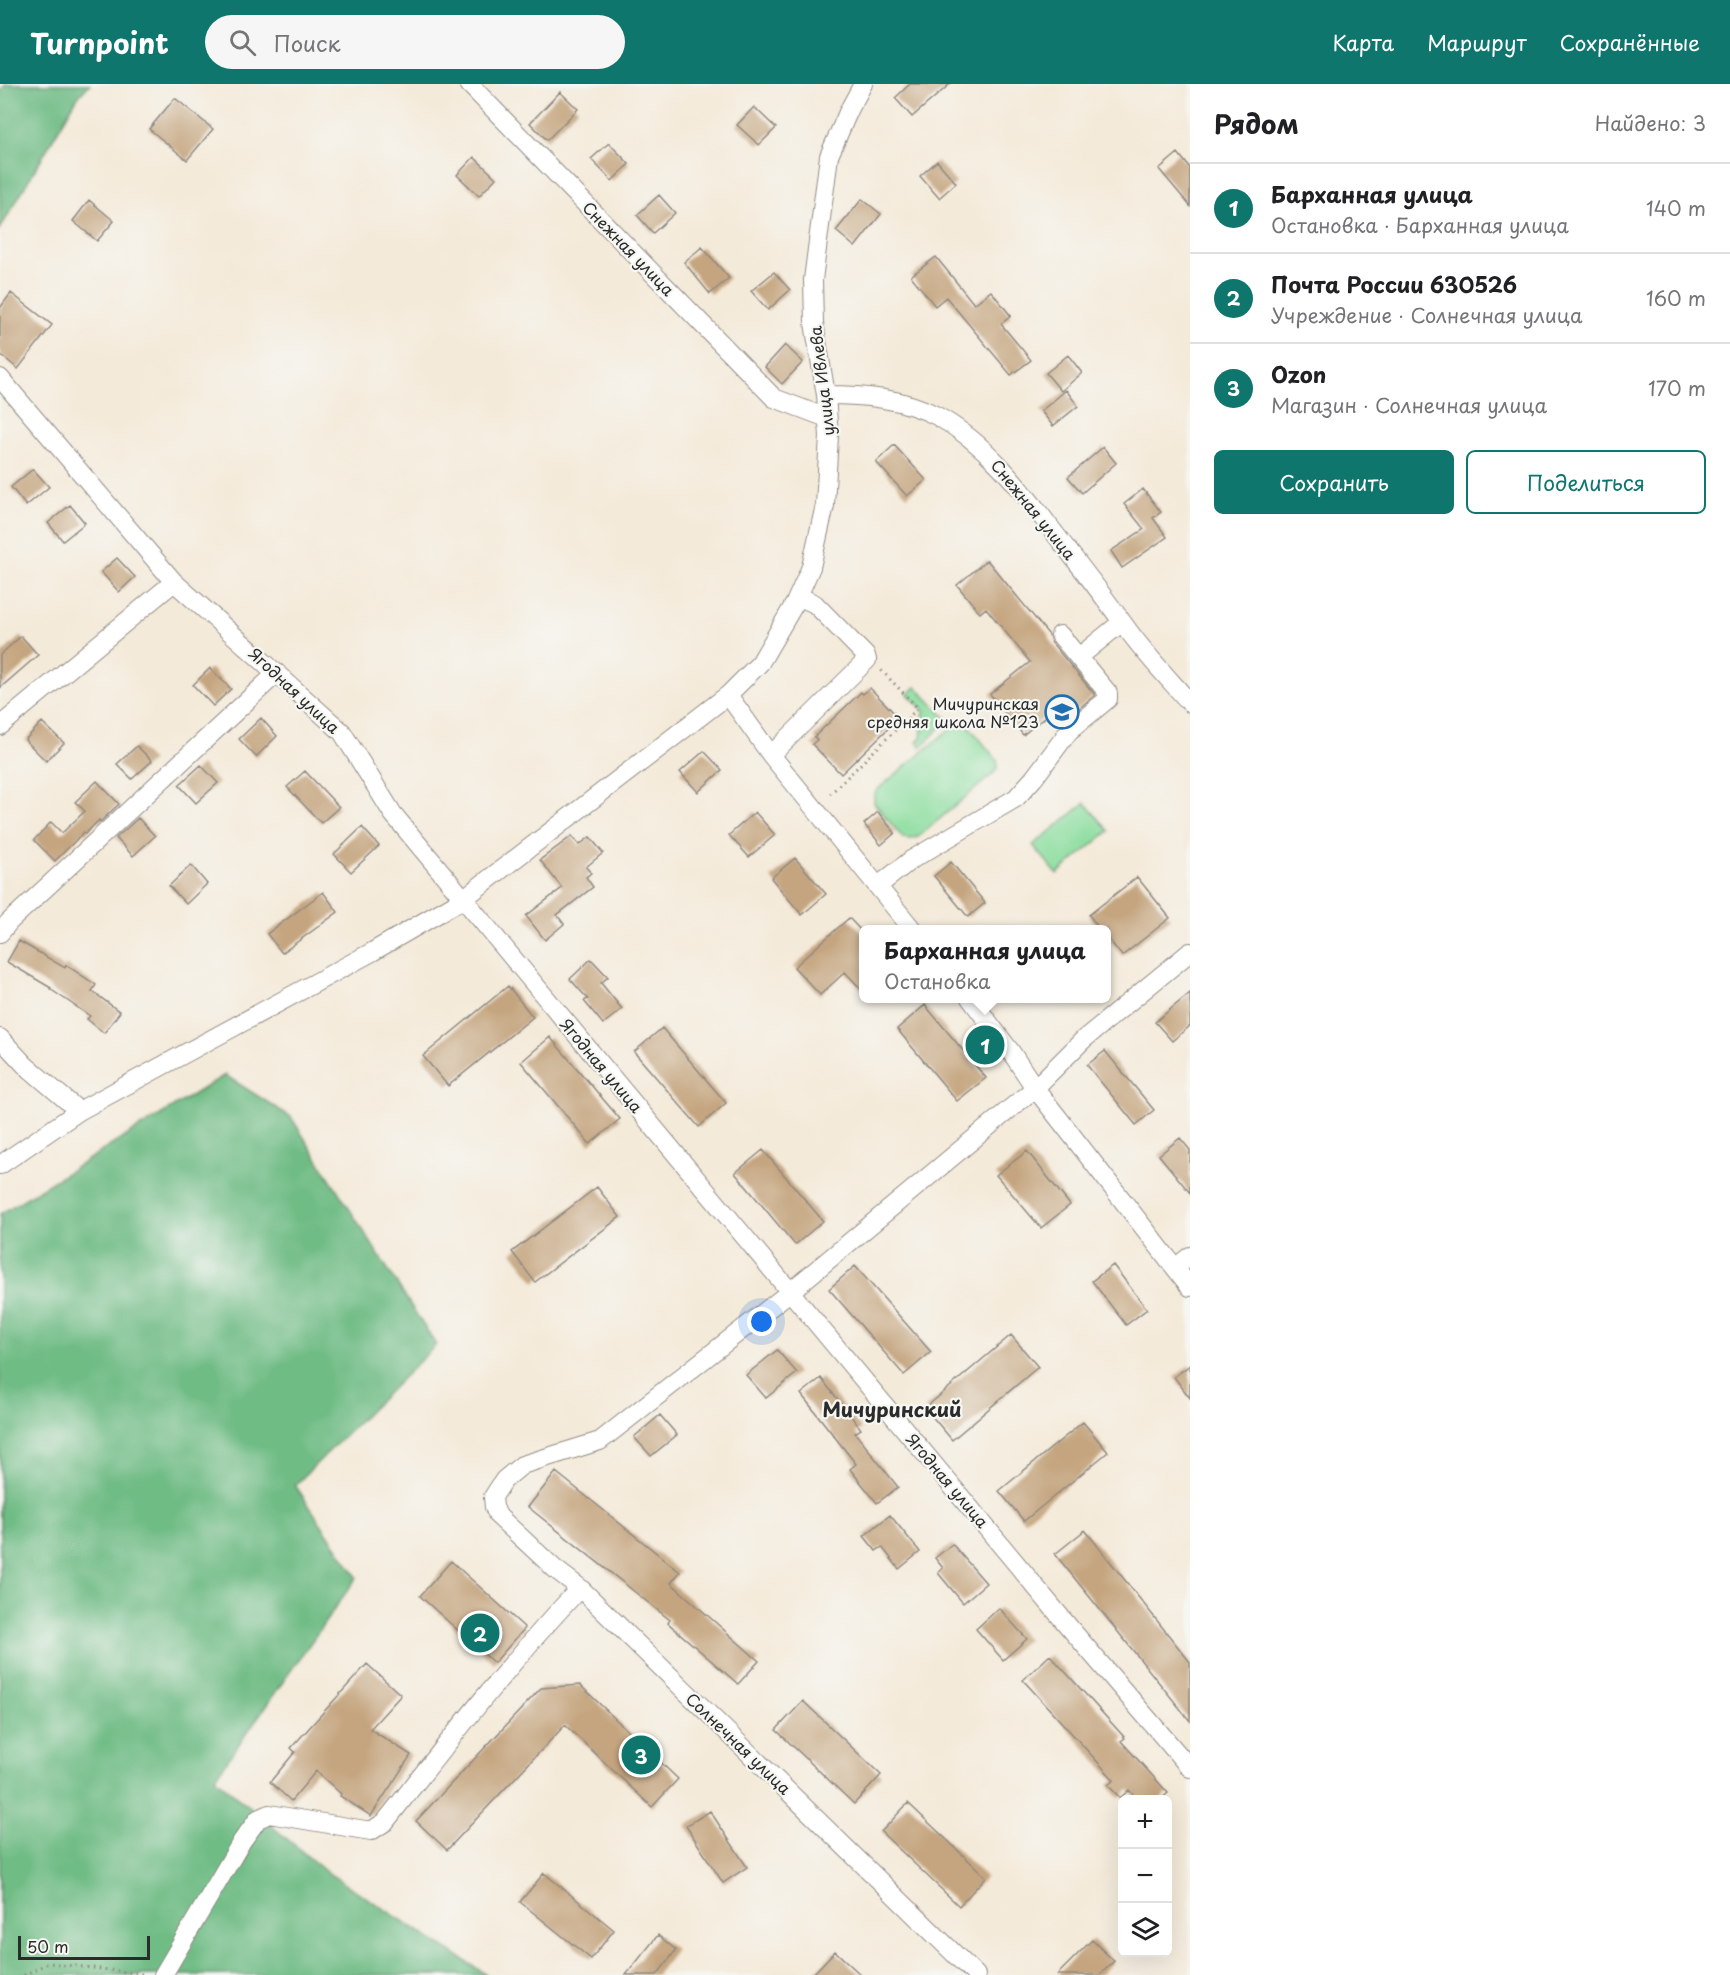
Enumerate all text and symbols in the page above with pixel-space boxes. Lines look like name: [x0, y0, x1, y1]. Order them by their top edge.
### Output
search box: [205, 15, 625, 69]
text: Turnpoint: [30, 21, 169, 64]
icon: search: [226, 26, 259, 59]
text: Поиск: [274, 26, 341, 59]
text: Карта: [1333, 26, 1394, 58]
text: Маршрут: [1427, 26, 1527, 58]
text: Сохранённые: [1560, 26, 1700, 58]
text: Рядом: [1214, 104, 1299, 143]
text: Найдено: 3: [1595, 108, 1706, 138]
text: Барханная улица: [1271, 177, 1473, 210]
text: 1: [1229, 193, 1238, 223]
text: 140 m: [1646, 193, 1706, 223]
street label: Снежная улица: [578, 195, 680, 301]
text: Остановка · Барханная улица: [1271, 210, 1569, 240]
text: Почта России 630526: [1271, 267, 1517, 300]
text: 2: [1226, 283, 1241, 313]
text: 160 m: [1646, 283, 1706, 313]
text: Учреждение · Солнечная улица: [1271, 300, 1583, 330]
street label: улица Ивлева: [802, 325, 840, 437]
text: Ozon: [1271, 357, 1326, 390]
text: 3: [1227, 373, 1240, 403]
text: 170 m: [1648, 373, 1706, 403]
text: Магазин · Солнечная улица: [1271, 390, 1547, 420]
button: Сохранить: [1214, 450, 1454, 514]
button: Поделиться: [1466, 450, 1706, 514]
street label: Снежная улица: [986, 454, 1082, 564]
street label: Ягодная улица: [244, 641, 346, 739]
place label: Мичуринская средняя школа №123: [867, 691, 1039, 733]
school or university icon: Мичуринская средняя школа №123: [1044, 694, 1080, 730]
popup: [859, 925, 1111, 1003]
text: Барханная улица: [884, 933, 1086, 966]
text: Остановка: [884, 966, 990, 996]
street label: Ягодная улица: [555, 1013, 649, 1117]
pin: 1: [966, 1022, 1004, 1068]
your location: [747, 1307, 776, 1336]
district label: Мичуринский: [822, 1394, 962, 1424]
street label: Ягодная улица: [901, 1428, 995, 1532]
pin: 2: [460, 1610, 500, 1656]
street label: Солнечная улица: [681, 1687, 797, 1799]
pin: 3: [622, 1732, 660, 1778]
map controls: [1118, 1795, 1172, 1957]
button: +: [1118, 1795, 1172, 1849]
button: −: [1118, 1849, 1172, 1903]
button: layers: [1118, 1903, 1172, 1957]
scale bar: [18, 1933, 150, 1960]
text: 50 m: [27, 1934, 68, 1958]

